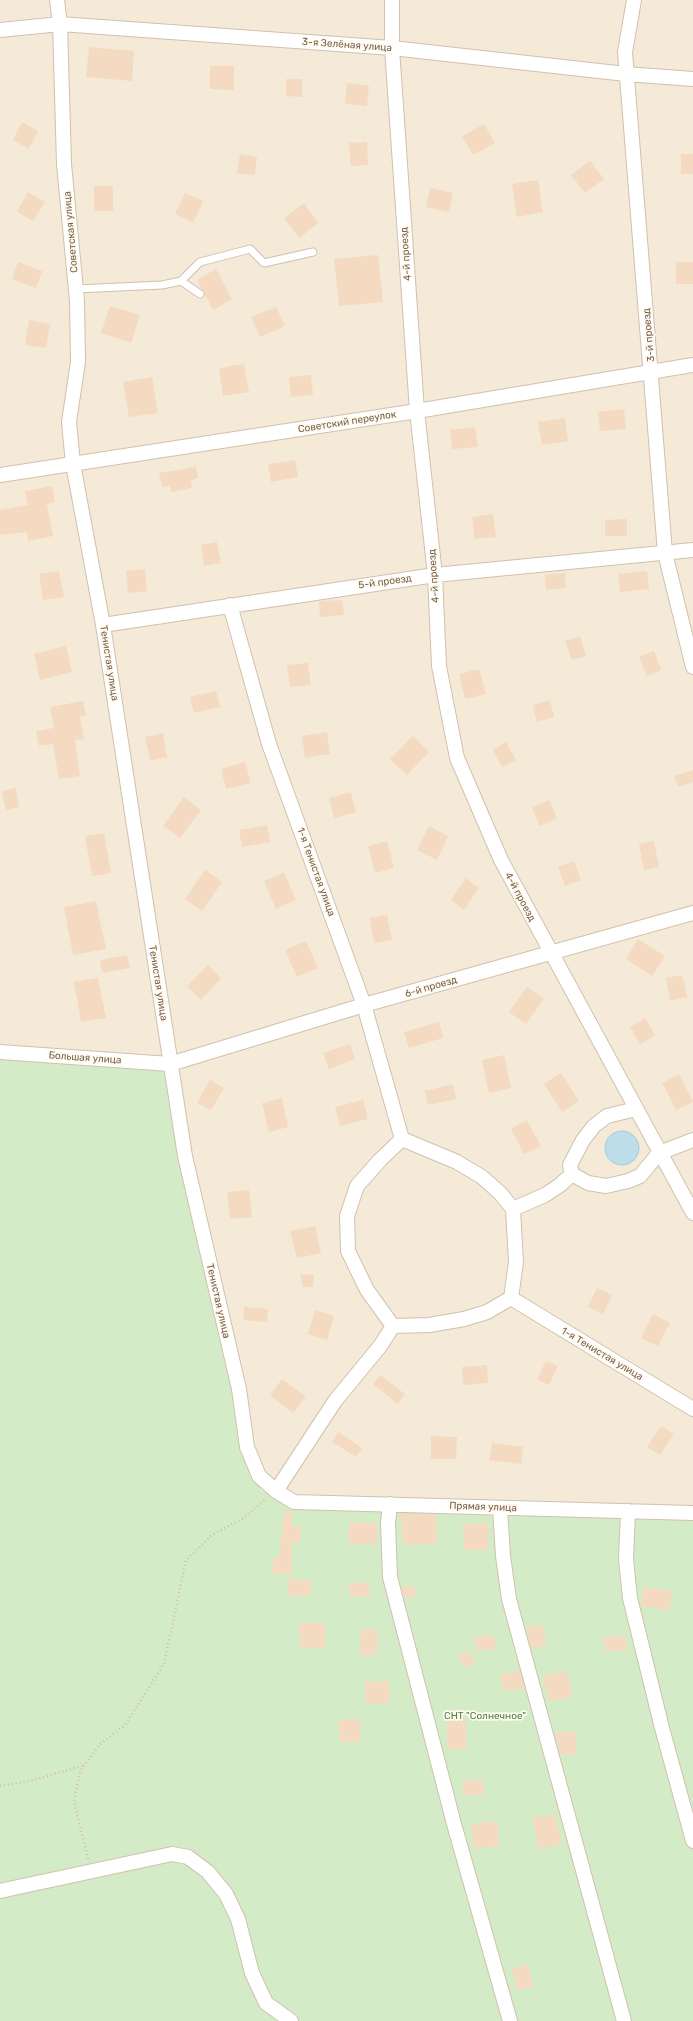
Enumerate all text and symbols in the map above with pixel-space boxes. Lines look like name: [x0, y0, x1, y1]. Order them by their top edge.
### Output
street label: 3-я Зелёная улица: [302, 36, 392, 54]
street label: Советская улица: [61, 191, 81, 273]
street label: 4-й проезд: [398, 227, 414, 281]
street label: 3-й проезд: [641, 308, 657, 362]
street label: Советский переулок: [297, 408, 397, 436]
street label: 4-й проезд: [426, 549, 442, 603]
street label: 5-й проезд: [358, 572, 412, 592]
street label: Тенистая улица: [97, 624, 121, 702]
street label: 1-я Тенистая улица: [294, 826, 338, 918]
street label: 4-й проезд: [502, 870, 538, 924]
street label: Тенистая улица: [146, 944, 170, 1022]
street label: 6-й проезд: [404, 974, 458, 1000]
street label: Большая улица: [48, 1049, 122, 1067]
street label: Тенистая улица: [204, 1262, 232, 1340]
street label: 1-я Тенистая улица: [559, 1325, 645, 1383]
street label: Прямая улица: [449, 1500, 517, 1514]
park label: СНТ "Солнечное": [444, 1710, 526, 1722]

